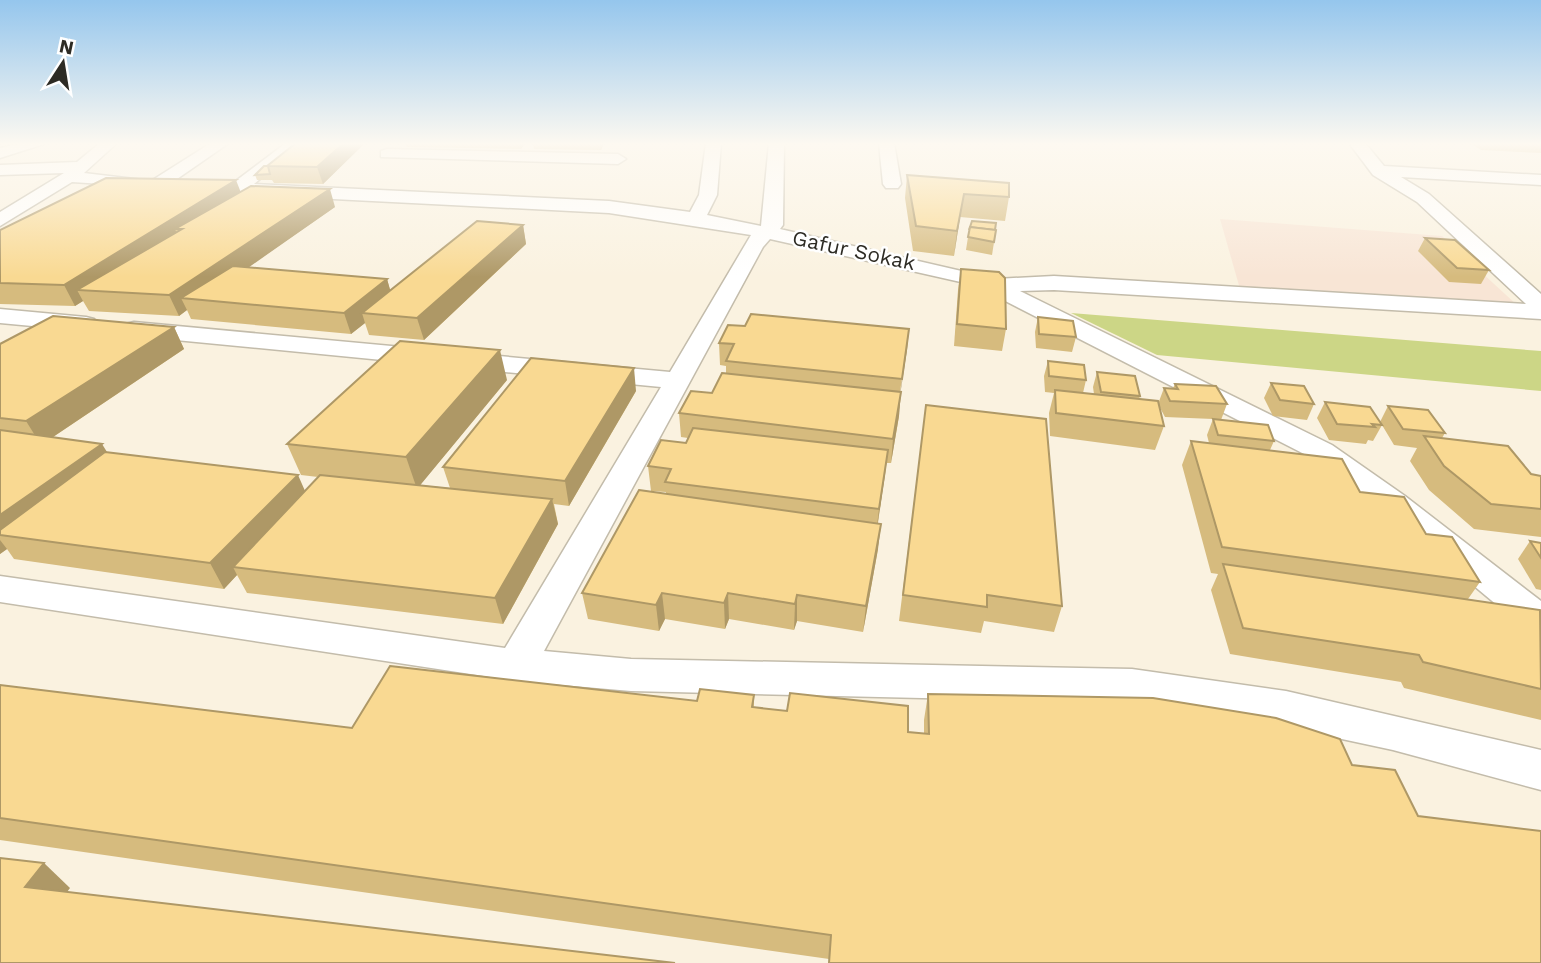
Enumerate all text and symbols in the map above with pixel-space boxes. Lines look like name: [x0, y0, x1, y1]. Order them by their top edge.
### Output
north arrow: [28, 28, 98, 98]
text: N: [57, 34, 76, 60]
street label: Gafur Sokak: [790, 225, 918, 275]

